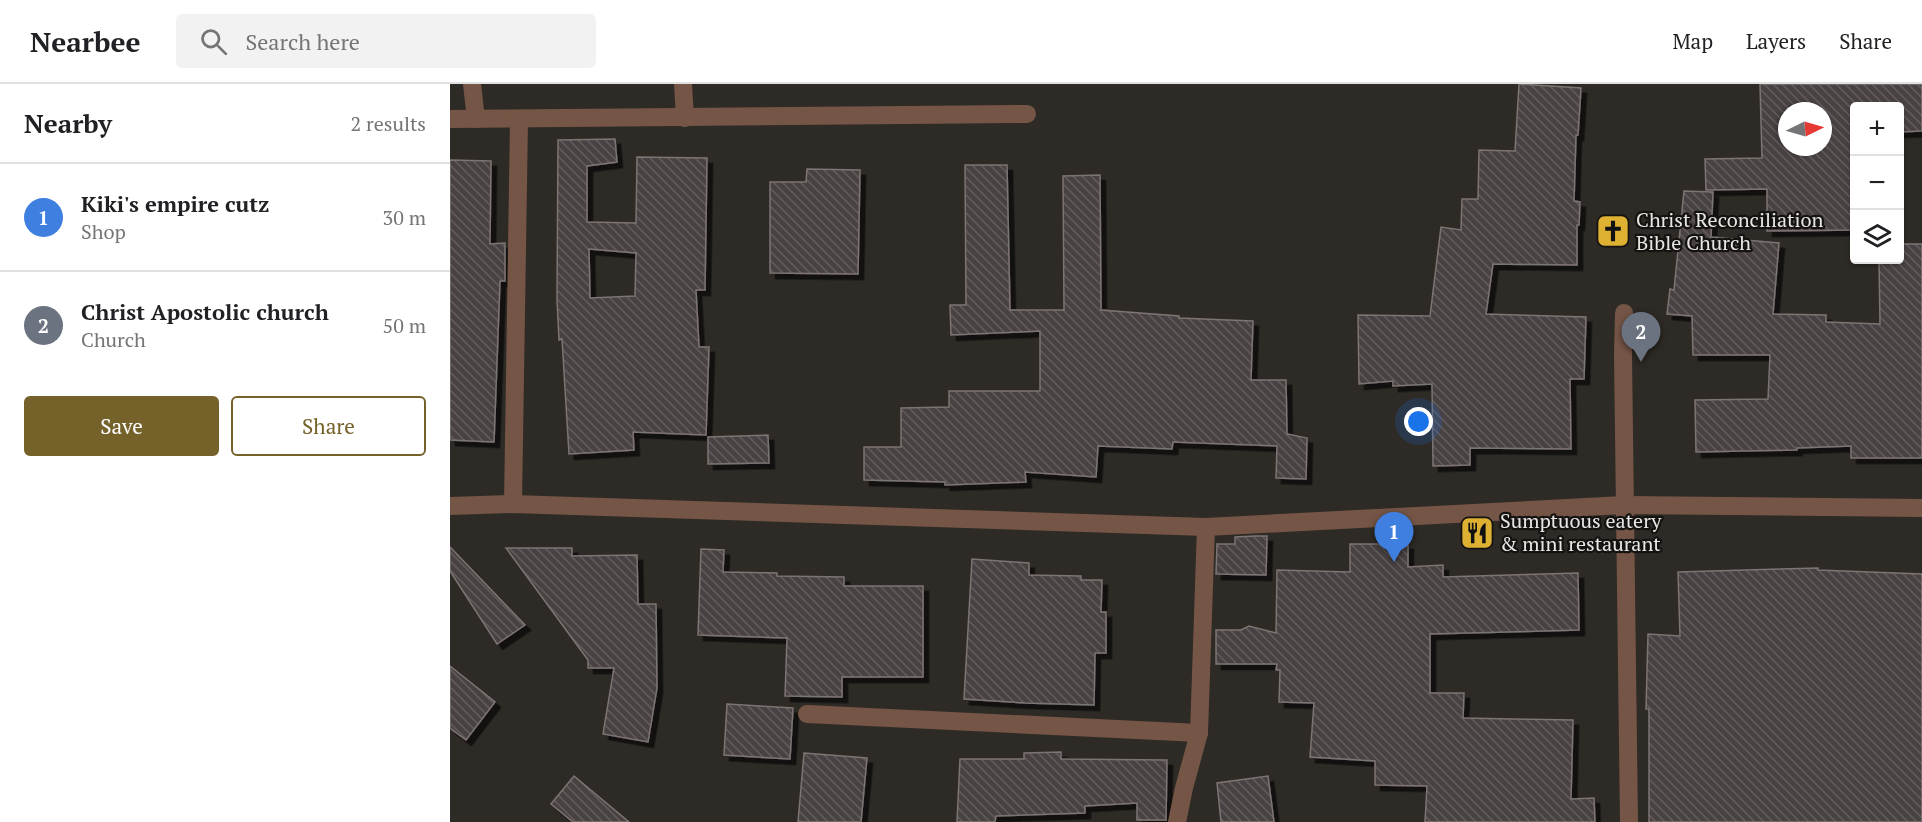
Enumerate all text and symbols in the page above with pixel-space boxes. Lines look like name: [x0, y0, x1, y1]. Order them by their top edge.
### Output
search box: [176, 14, 596, 68]
text: Nearbee: [30, 23, 140, 60]
icon: search: [197, 25, 230, 58]
text: Search here: [245, 27, 360, 56]
text: Map: [1672, 27, 1713, 55]
text: Layers: [1746, 27, 1806, 55]
text: Share: [1839, 27, 1892, 55]
north arrow: [1778, 102, 1832, 156]
map controls: [1850, 102, 1904, 264]
button: +: [1850, 102, 1904, 156]
text: Nearby: [24, 106, 112, 140]
text: 2 results: [351, 110, 426, 137]
button: −: [1850, 156, 1904, 210]
text: Kiki's empire cutz: [81, 189, 269, 218]
text: 1: [38, 204, 49, 231]
text: 30 m: [383, 204, 426, 231]
place label: Christ Reconciliation Bible Church: [1636, 206, 1824, 256]
button: layers: [1850, 210, 1904, 264]
church icon: Christ Reconciliation Bible Church: [1595, 213, 1631, 249]
text: Shop: [81, 218, 126, 245]
text: Christ Apostolic church: [81, 297, 329, 326]
text: 2: [38, 312, 49, 339]
text: 50 m: [383, 312, 426, 339]
pin: 2: [1622, 312, 1660, 362]
text: Church: [81, 326, 146, 353]
button: Save: [24, 396, 219, 456]
button: Share: [231, 396, 426, 456]
your location: [1404, 407, 1433, 436]
place label: Sumptuous eatery & mini restaurant: [1500, 507, 1662, 557]
pin: 1: [1374, 512, 1414, 562]
restaurant icon: Sumptuous eatery & mini restaurant: [1459, 515, 1495, 551]

